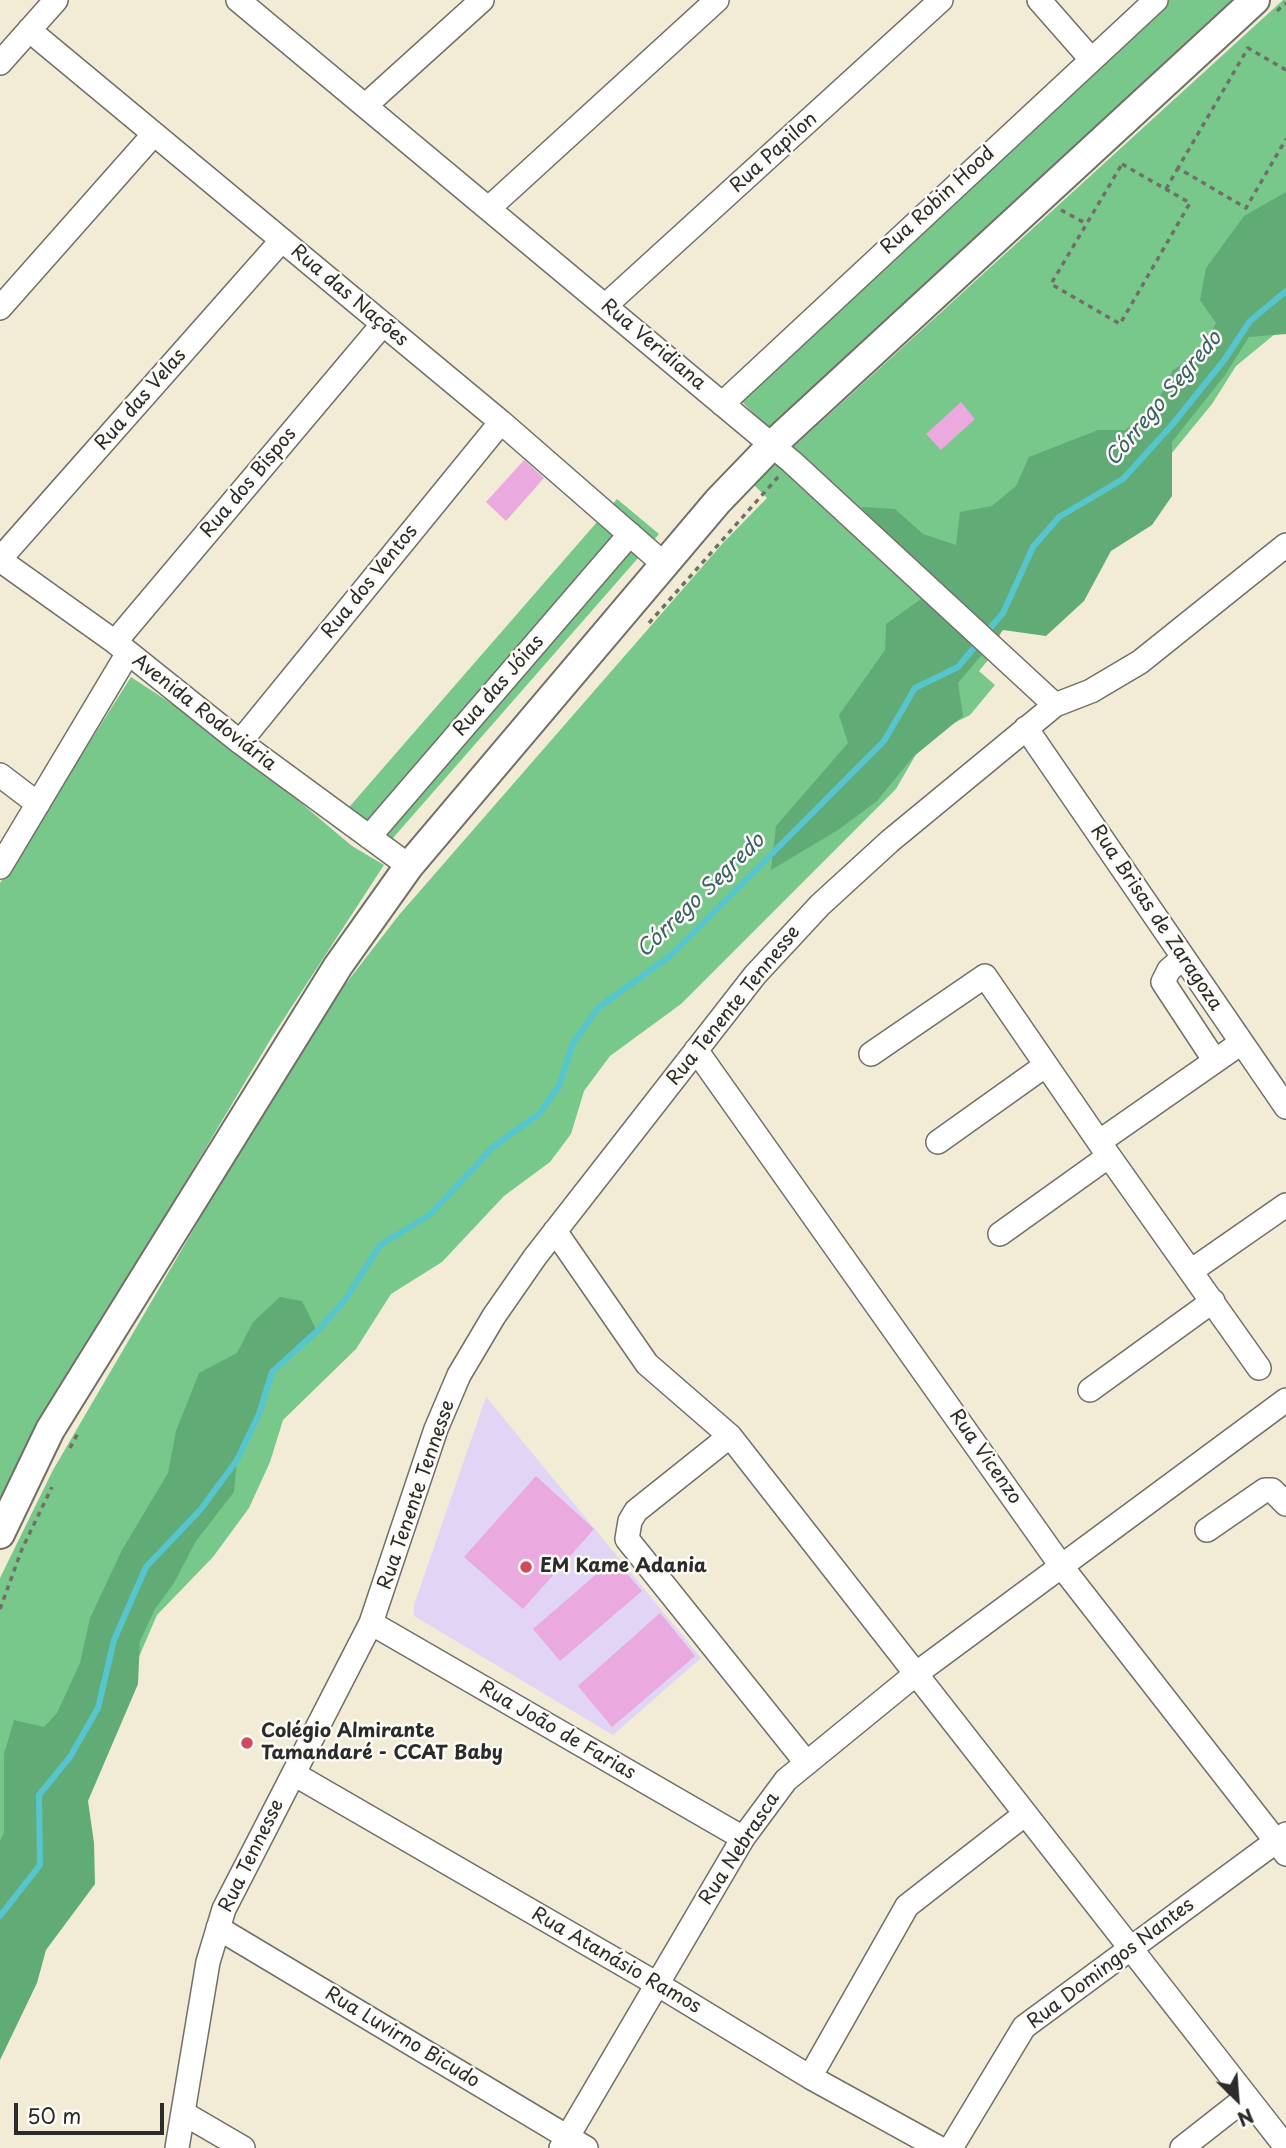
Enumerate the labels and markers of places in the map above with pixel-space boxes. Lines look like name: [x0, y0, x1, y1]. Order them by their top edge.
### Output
place label: EM Kame Adania: [540, 1556, 707, 1578]
marker: EM Kame Adania: [518, 1559, 534, 1575]
place label: Colégio Almirante Tamandaré - CCAT Baby: [261, 1721, 503, 1765]
marker: Colégio Almirante Tamandaré - CCAT Baby: [239, 1735, 255, 1751]

